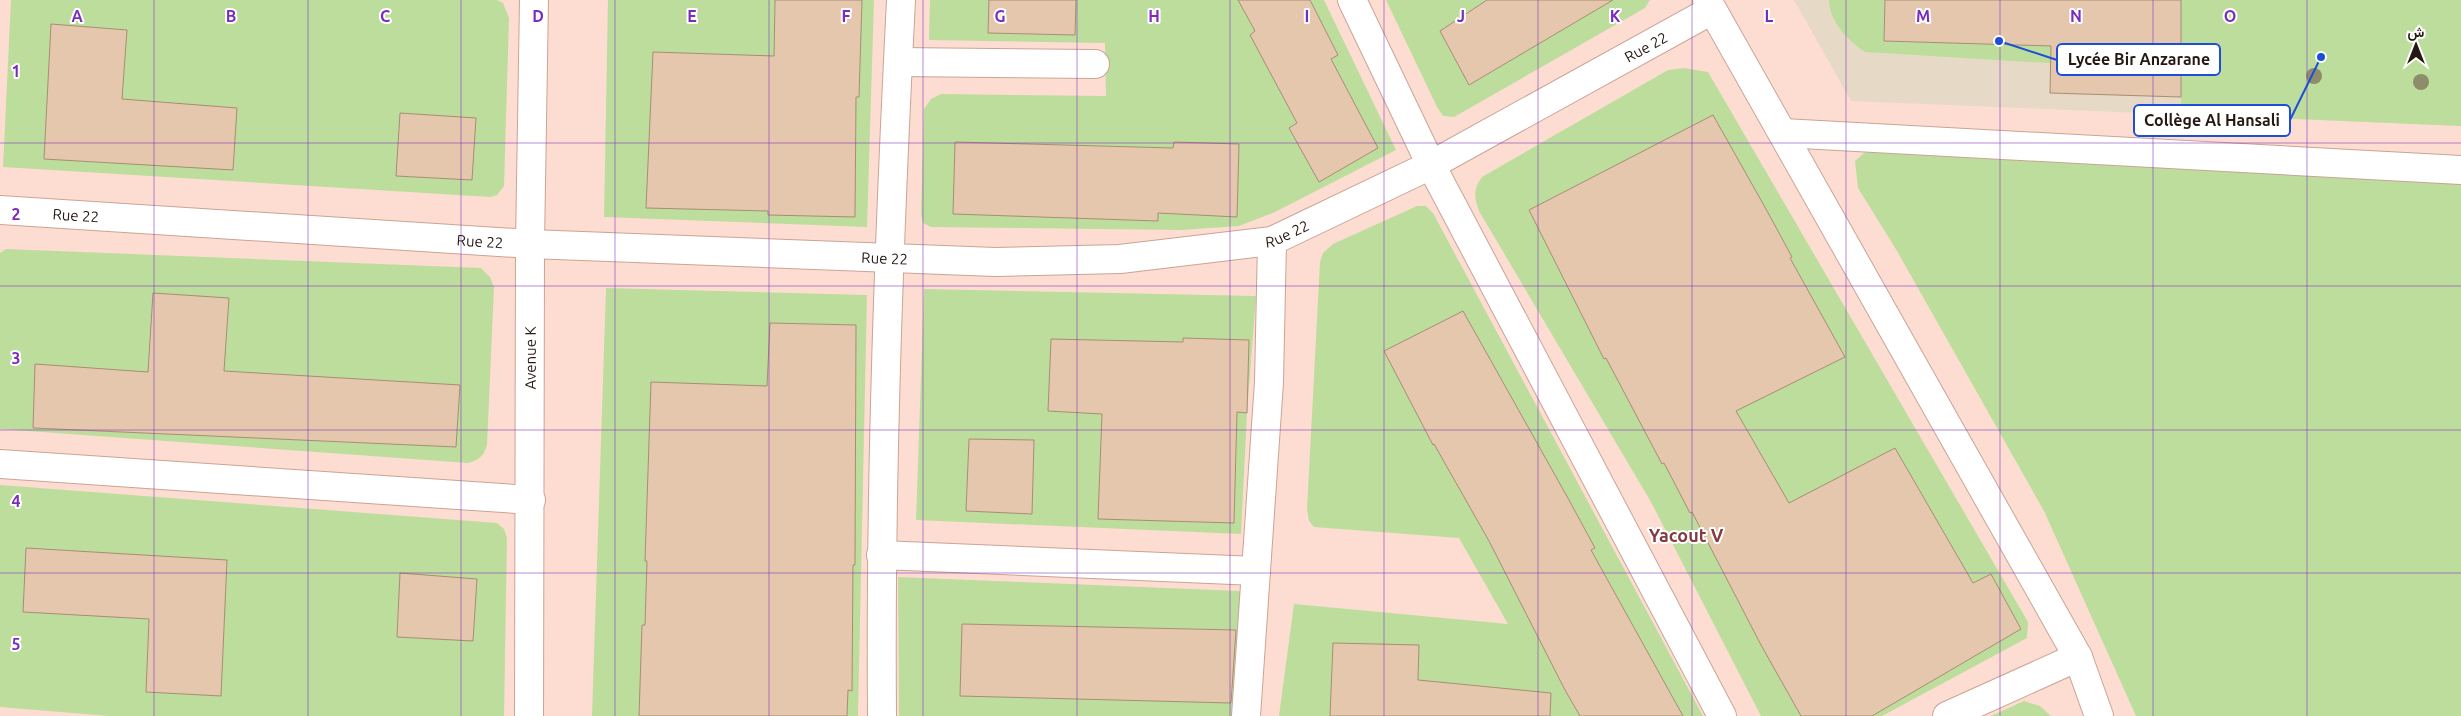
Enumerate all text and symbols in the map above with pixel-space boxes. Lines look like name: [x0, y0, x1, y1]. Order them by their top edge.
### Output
text: A: [71, 7, 83, 25]
text: B: [226, 7, 236, 25]
text: C: [380, 7, 390, 25]
text: D: [532, 7, 544, 25]
text: E: [687, 7, 697, 25]
text: F: [842, 7, 851, 25]
text: G: [994, 7, 1006, 25]
text: H: [1148, 7, 1160, 25]
text: I: [1305, 7, 1309, 25]
text: J: [1457, 7, 1465, 25]
text: K: [1610, 7, 1621, 25]
text: L: [1765, 7, 1774, 25]
text: M: [1916, 7, 1930, 25]
text: N: [2070, 7, 2082, 25]
text: O: [2224, 7, 2236, 25]
north arrow: [2391, 20, 2441, 70]
text: ش: [2408, 24, 2425, 41]
street label: Rue 22: [1621, 28, 1670, 65]
callout: Lycée Bir Anzarane: [2057, 44, 2220, 75]
text: Lycée Bir Anzarane: [2068, 50, 2210, 68]
text: 1: [11, 62, 21, 80]
callout: Collège Al Hansali: [2134, 105, 2290, 136]
text: Collège Al Hansali: [2144, 111, 2280, 129]
text: 2: [11, 205, 21, 223]
street label: Rue 22: [52, 205, 100, 225]
street label: Rue 22: [1264, 216, 1312, 250]
street label: Rue 22: [456, 231, 504, 251]
street label: Rue 22: [861, 248, 908, 267]
street label: Avenue K: [521, 326, 538, 390]
text: 3: [11, 349, 21, 367]
text: 4: [11, 492, 21, 510]
district label: Yacout V: [1649, 525, 1724, 545]
text: 5: [11, 635, 21, 653]

